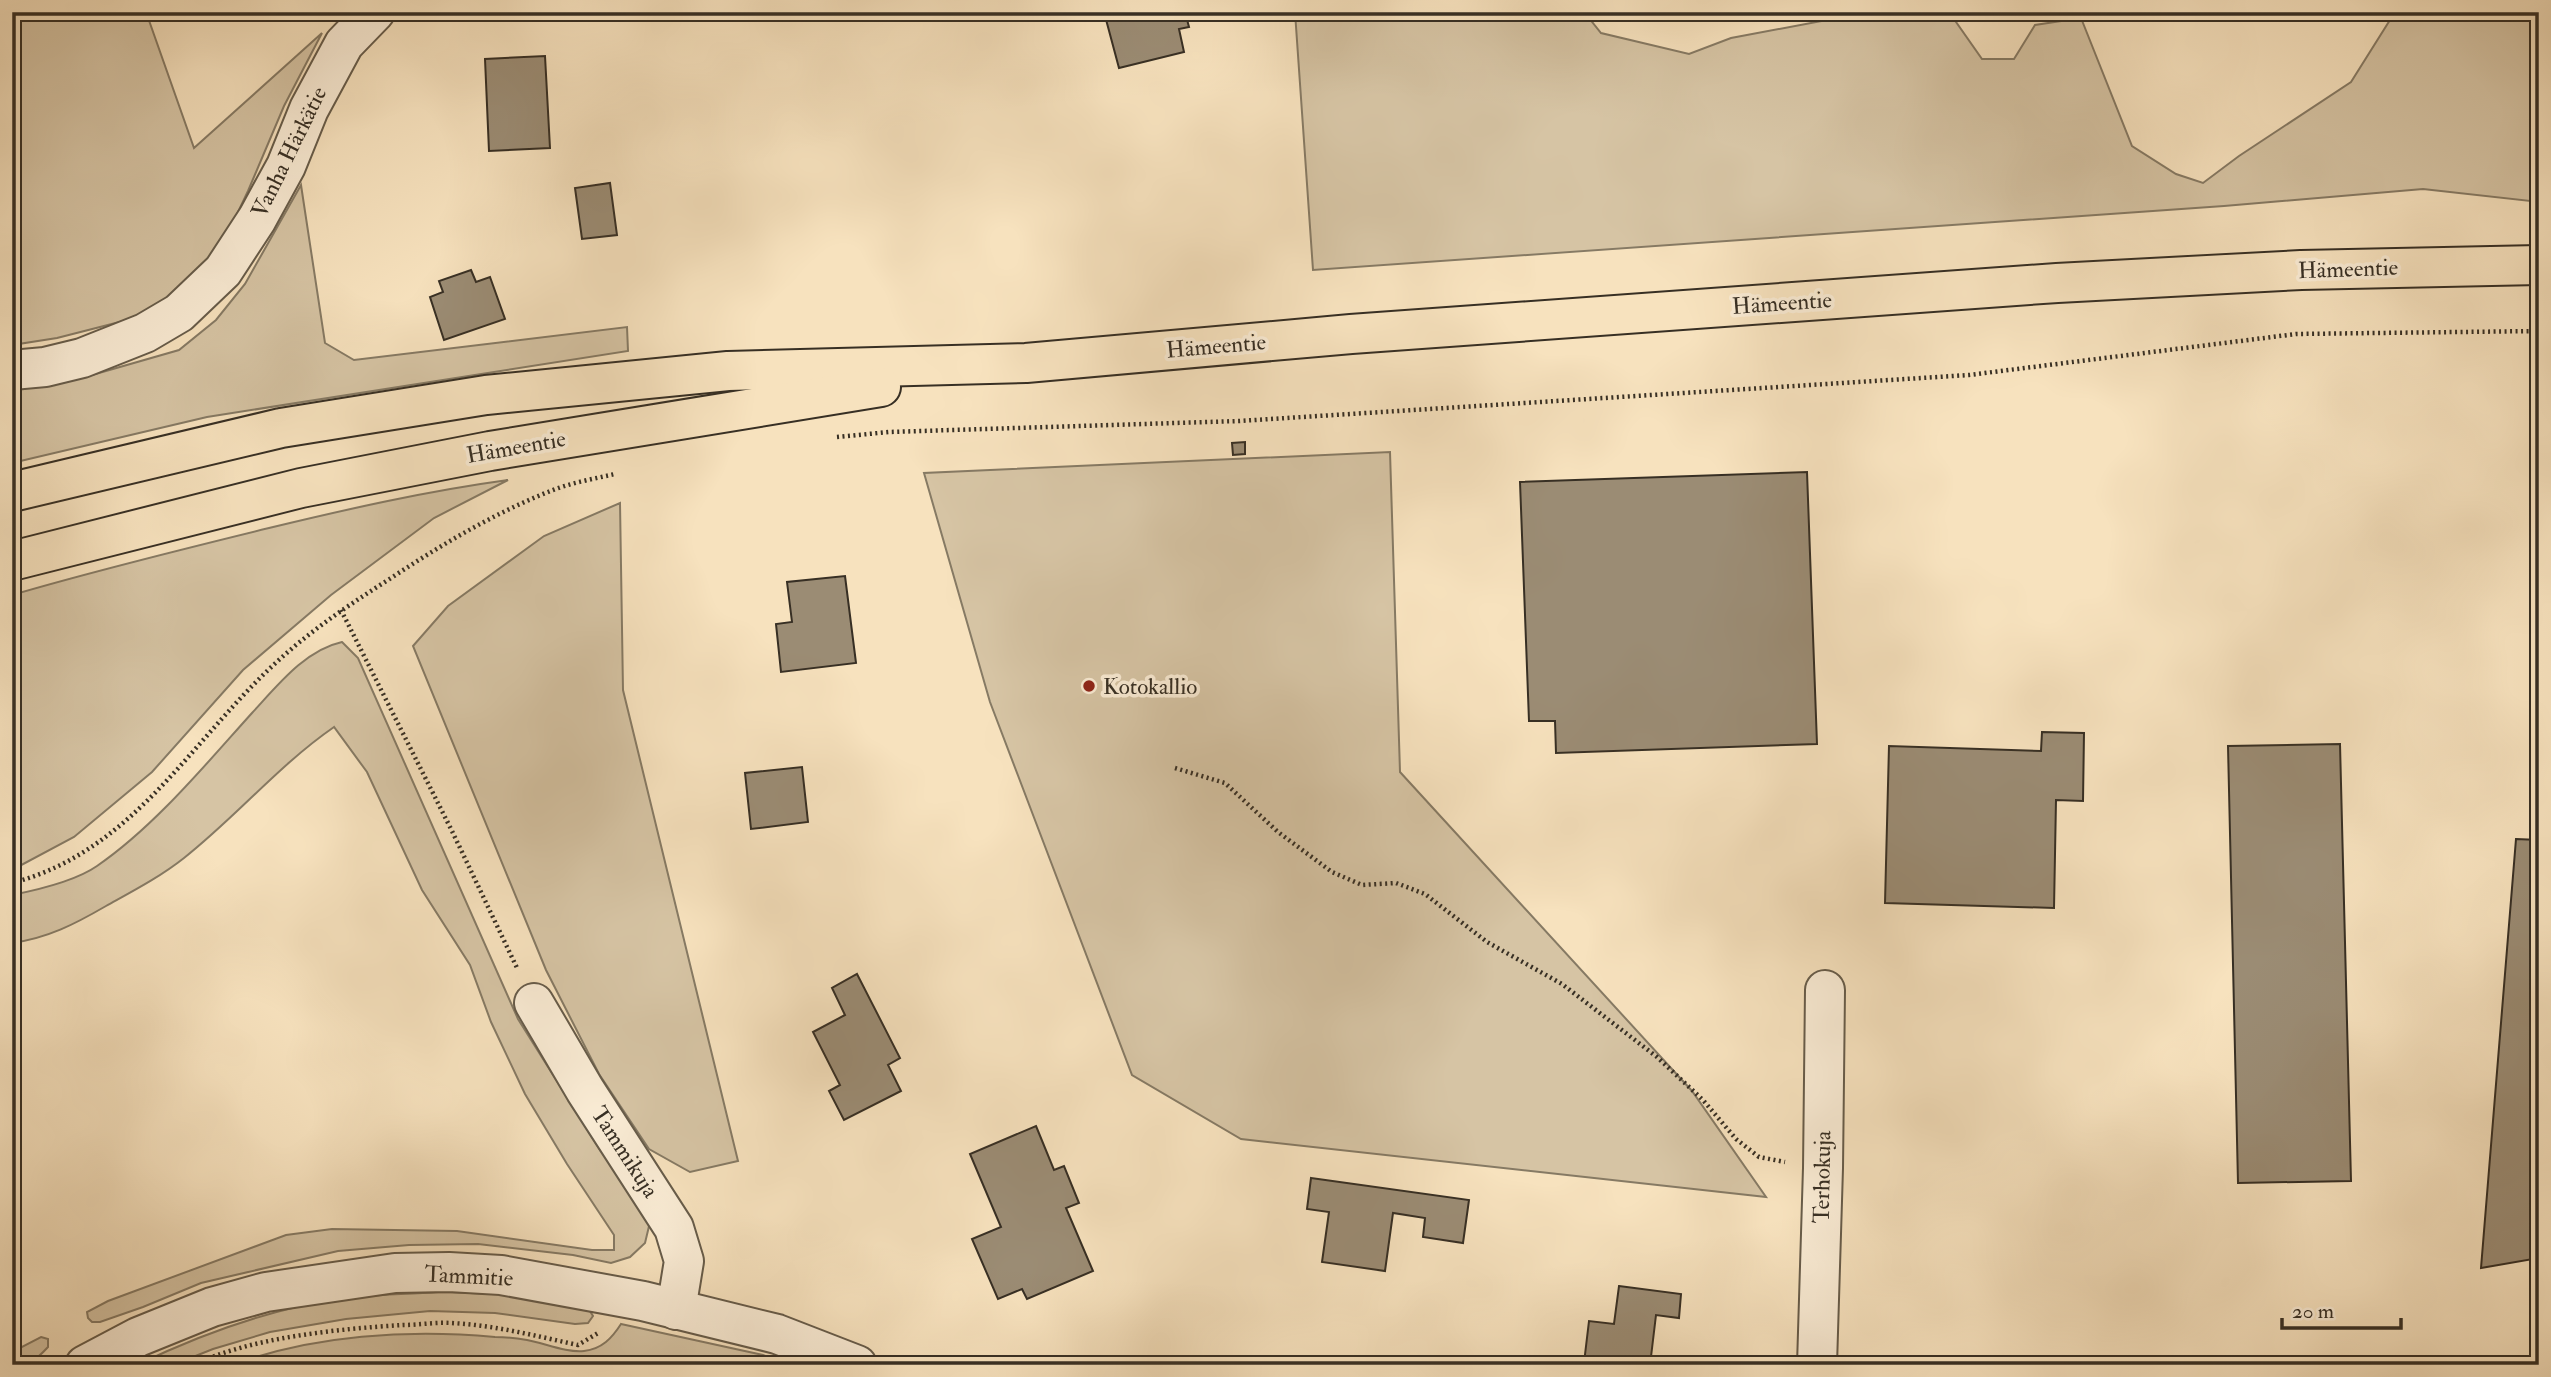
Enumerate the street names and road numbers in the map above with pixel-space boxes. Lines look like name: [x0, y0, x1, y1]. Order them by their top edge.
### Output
street label: Vanha Härkätie: [245, 81, 333, 222]
street label: Hämeentie: [2297, 253, 2399, 285]
street label: Hämeentie: [1731, 285, 1833, 321]
street label: Hämeentie: [1165, 327, 1268, 365]
street label: Hämeentie: [464, 424, 568, 470]
street label: Tammikuja: [585, 1101, 666, 1204]
street label: Terhokuja: [1807, 1130, 1837, 1224]
street label: Tammitie: [424, 1259, 514, 1293]

